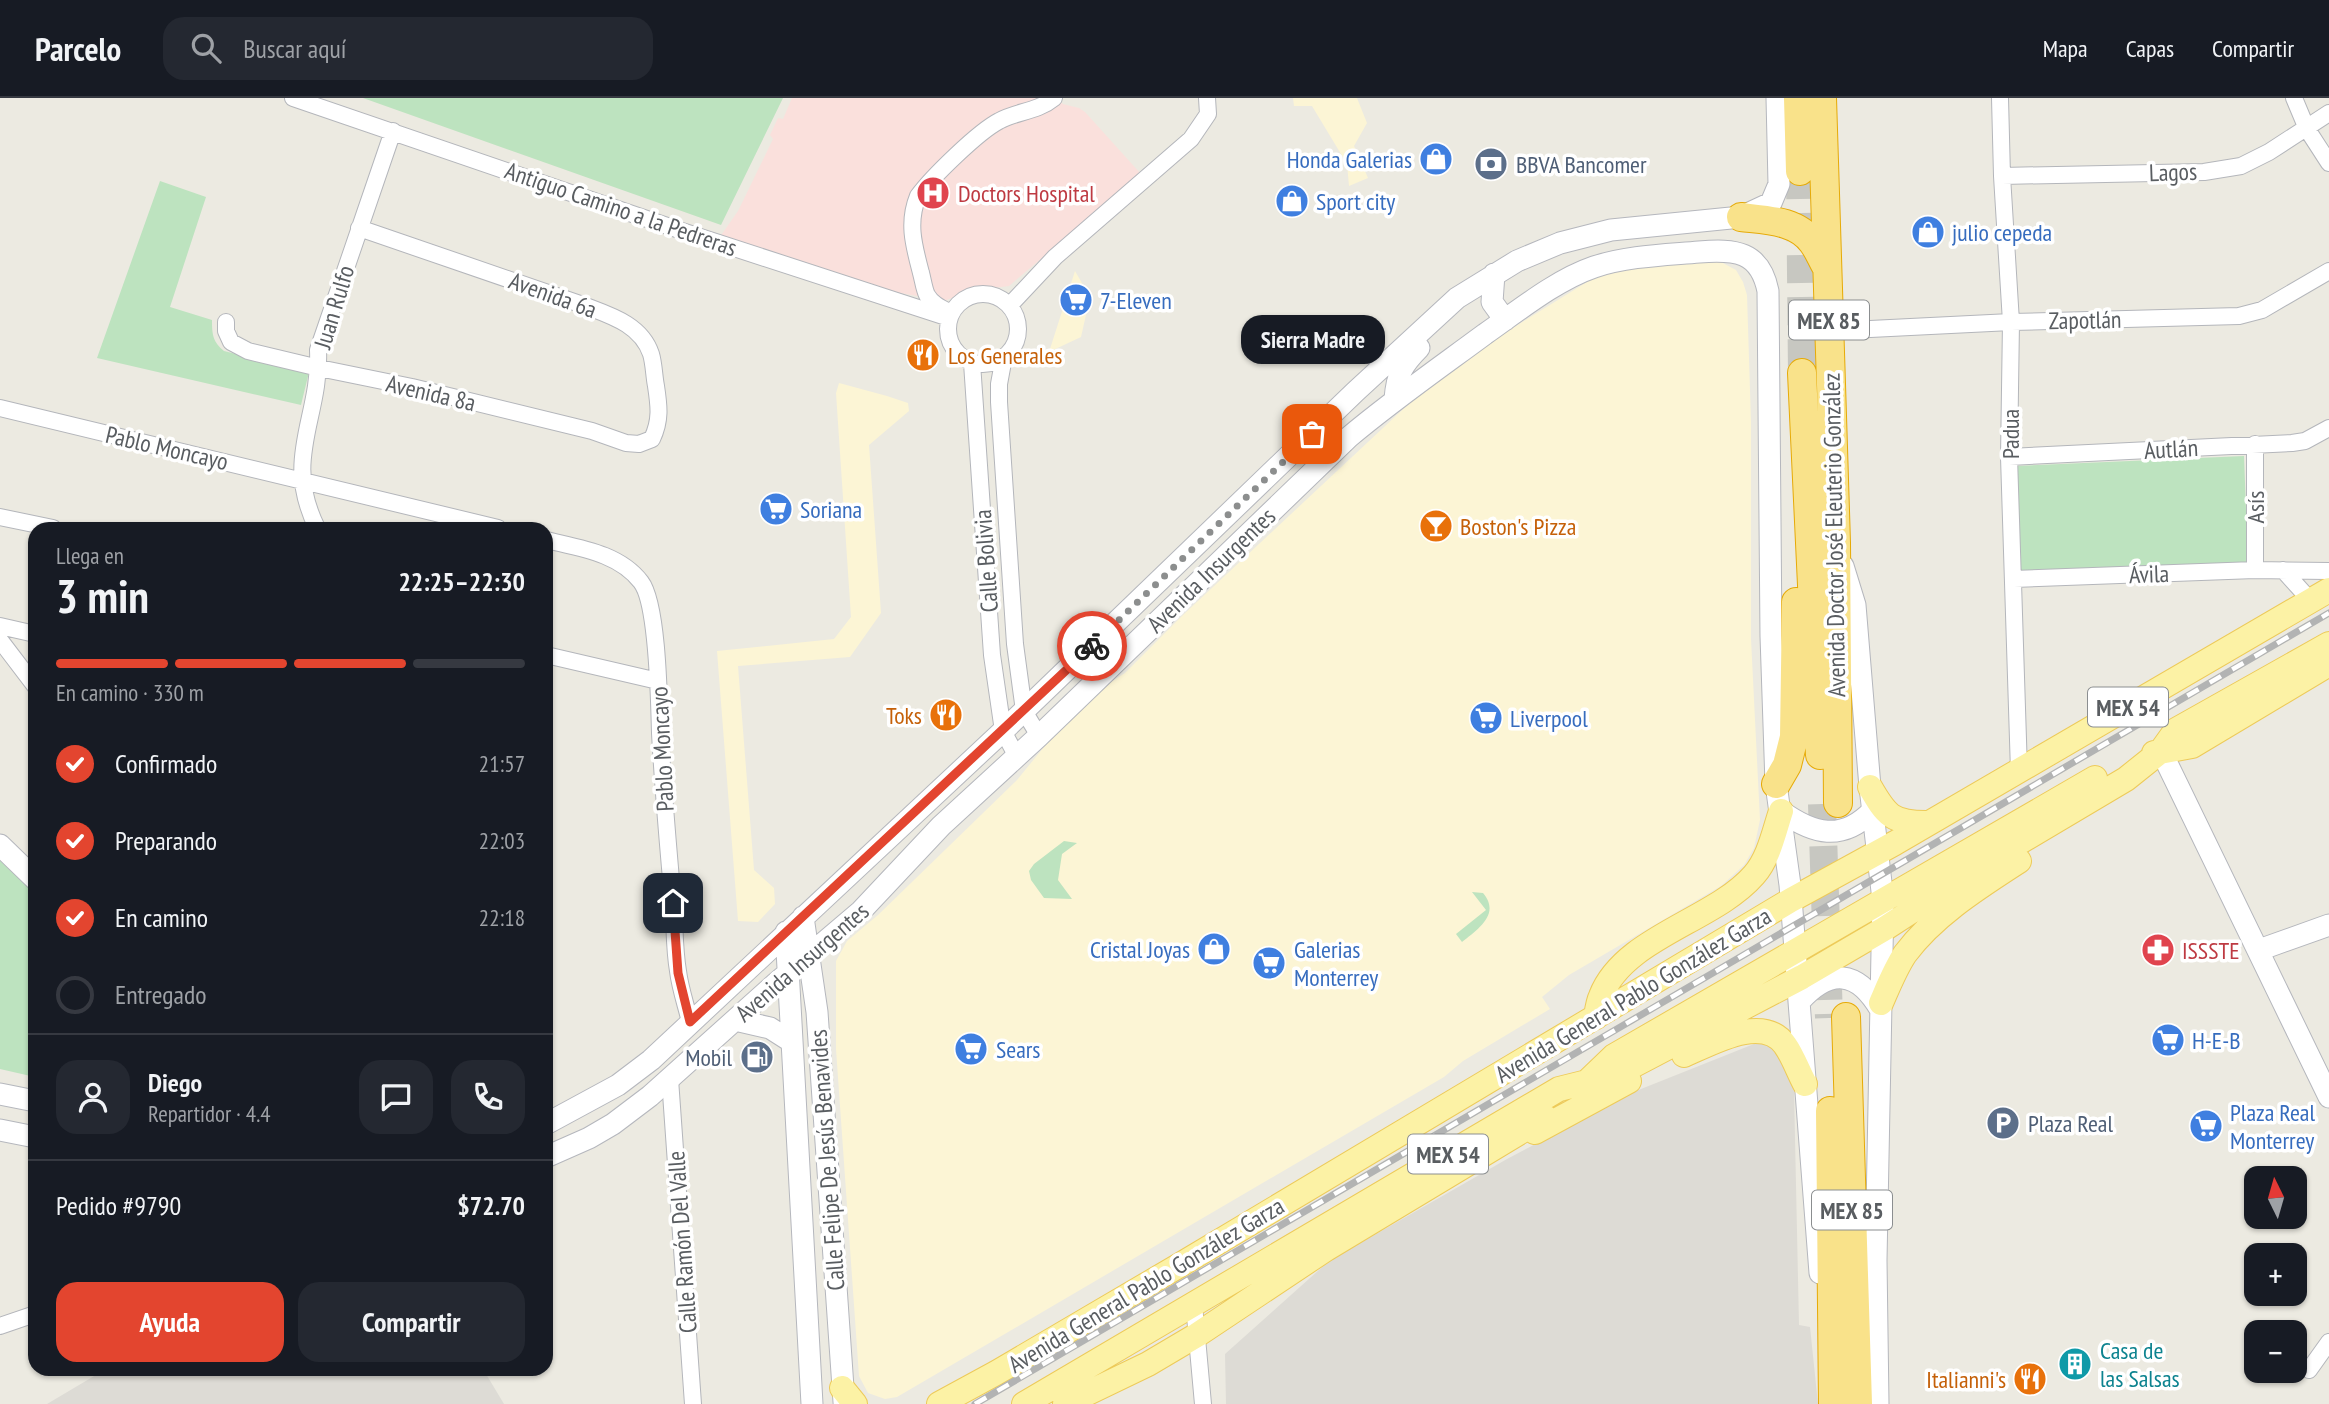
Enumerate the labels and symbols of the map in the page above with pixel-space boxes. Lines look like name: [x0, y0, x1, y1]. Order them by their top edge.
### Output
shop icon: Honda Galerias: [1417, 140, 1455, 178]
place label: Honda Galerias: [1287, 144, 1412, 175]
bank icon: BBVA Bancomer: [1472, 145, 1510, 183]
place label: BBVA Bancomer: [1516, 149, 1647, 180]
street label: Antiguo Camino a la Pedreras: [501, 155, 741, 263]
street label: Lagos: [2148, 156, 2198, 188]
hospital icon: Doctors Hospital: [914, 174, 952, 212]
place label: Doctors Hospital: [958, 178, 1095, 209]
shop icon: Sport city: [1273, 182, 1311, 220]
place label: Sport city: [1316, 186, 1395, 217]
shop icon: julio cepeda: [1909, 213, 1947, 251]
place label: julio cepeda: [1952, 217, 2052, 248]
street label: Juan Rulfo: [306, 262, 361, 353]
street label: Avenida 6a: [505, 265, 601, 325]
supermarket icon: 7-Eleven: [1057, 281, 1095, 319]
place label: 7-Eleven: [1100, 285, 1172, 316]
road number: MEX 85: [1789, 300, 1869, 340]
street label: Zapotlán: [2048, 304, 2122, 336]
callout: Sierra Madre: [1240, 315, 1384, 364]
restaurant icon: Los Generales: [904, 336, 942, 374]
place label: Los Generales: [948, 340, 1062, 371]
street label: Avenida 8a: [383, 368, 479, 418]
street label: Avenida Doctor José Eleuterio González: [1816, 372, 1852, 698]
pin: [1282, 404, 1342, 464]
street label: Padua: [1995, 409, 2026, 459]
street label: Pablo Moncayo: [103, 419, 231, 477]
street label: Autlán: [2143, 432, 2199, 466]
supermarket icon: Soriana: [757, 490, 795, 528]
street label: Asís: [2240, 491, 2271, 523]
place label: Soriana: [800, 494, 862, 525]
street label: Avenida Insurgentes: [1140, 501, 1282, 639]
bar icon: Boston's Pizza: [1417, 507, 1455, 545]
street label: Calle Bolivia: [967, 509, 1005, 613]
place label: Boston's Pizza: [1460, 511, 1576, 542]
street label: Ávila: [2128, 558, 2170, 590]
courier: [1057, 611, 1127, 681]
street label: Pablo Moncayo: [643, 686, 681, 812]
road number: MEX 54: [2088, 688, 2168, 726]
restaurant icon: Toks: [927, 696, 965, 734]
supermarket icon: Liverpool: [1467, 699, 1505, 737]
place label: Toks: [886, 700, 922, 731]
place label: Liverpool: [1510, 703, 1588, 734]
pin: [643, 873, 703, 933]
street label: Avenida Insurgentes: [729, 895, 875, 1029]
street label: Avenida General Pablo González Garza: [1489, 900, 1777, 1090]
shop icon: Cristal Joyas: [1195, 930, 1233, 968]
pharmacy icon: ISSSTE: [2139, 931, 2177, 969]
place label: Cristal Joyas: [1090, 934, 1190, 965]
place label: Galerias Monterrey: [1294, 934, 1378, 993]
place label: ISSSTE: [2182, 935, 2239, 966]
supermarket icon: Galerias Monterrey: [1250, 944, 1288, 982]
supermarket icon: H-E-B: [2149, 1021, 2187, 1059]
place label: H-E-B: [2192, 1025, 2240, 1056]
street label: Calle Felipe De Jesús Benavides: [802, 1028, 852, 1292]
supermarket icon: Sears: [952, 1030, 990, 1068]
place label: Sears: [996, 1034, 1040, 1065]
fuel station icon: Mobil: [738, 1038, 776, 1076]
place label: Mobil: [685, 1042, 732, 1073]
place label: Plaza Real Monterrey: [2230, 1097, 2315, 1156]
parking icon: Plaza Real: [1984, 1104, 2022, 1142]
supermarket icon: Plaza Real Monterrey: [2187, 1107, 2225, 1145]
place label: Plaza Real: [2028, 1108, 2113, 1139]
road number: MEX 54: [1408, 1134, 1488, 1174]
street label: Calle Ramón Del Valle: [660, 1150, 704, 1334]
north arrow: [2244, 1166, 2306, 1228]
street label: Avenida General Pablo González Garza: [1002, 1190, 1290, 1380]
road number: MEX 85: [1812, 1190, 1892, 1230]
place label: Casa de las Salsas: [2100, 1335, 2180, 1394]
building icon: Casa de las Salsas: [2056, 1345, 2094, 1383]
restaurant icon: Italianni's: [2011, 1360, 2049, 1398]
place label: Italianni's: [1926, 1364, 2006, 1395]

